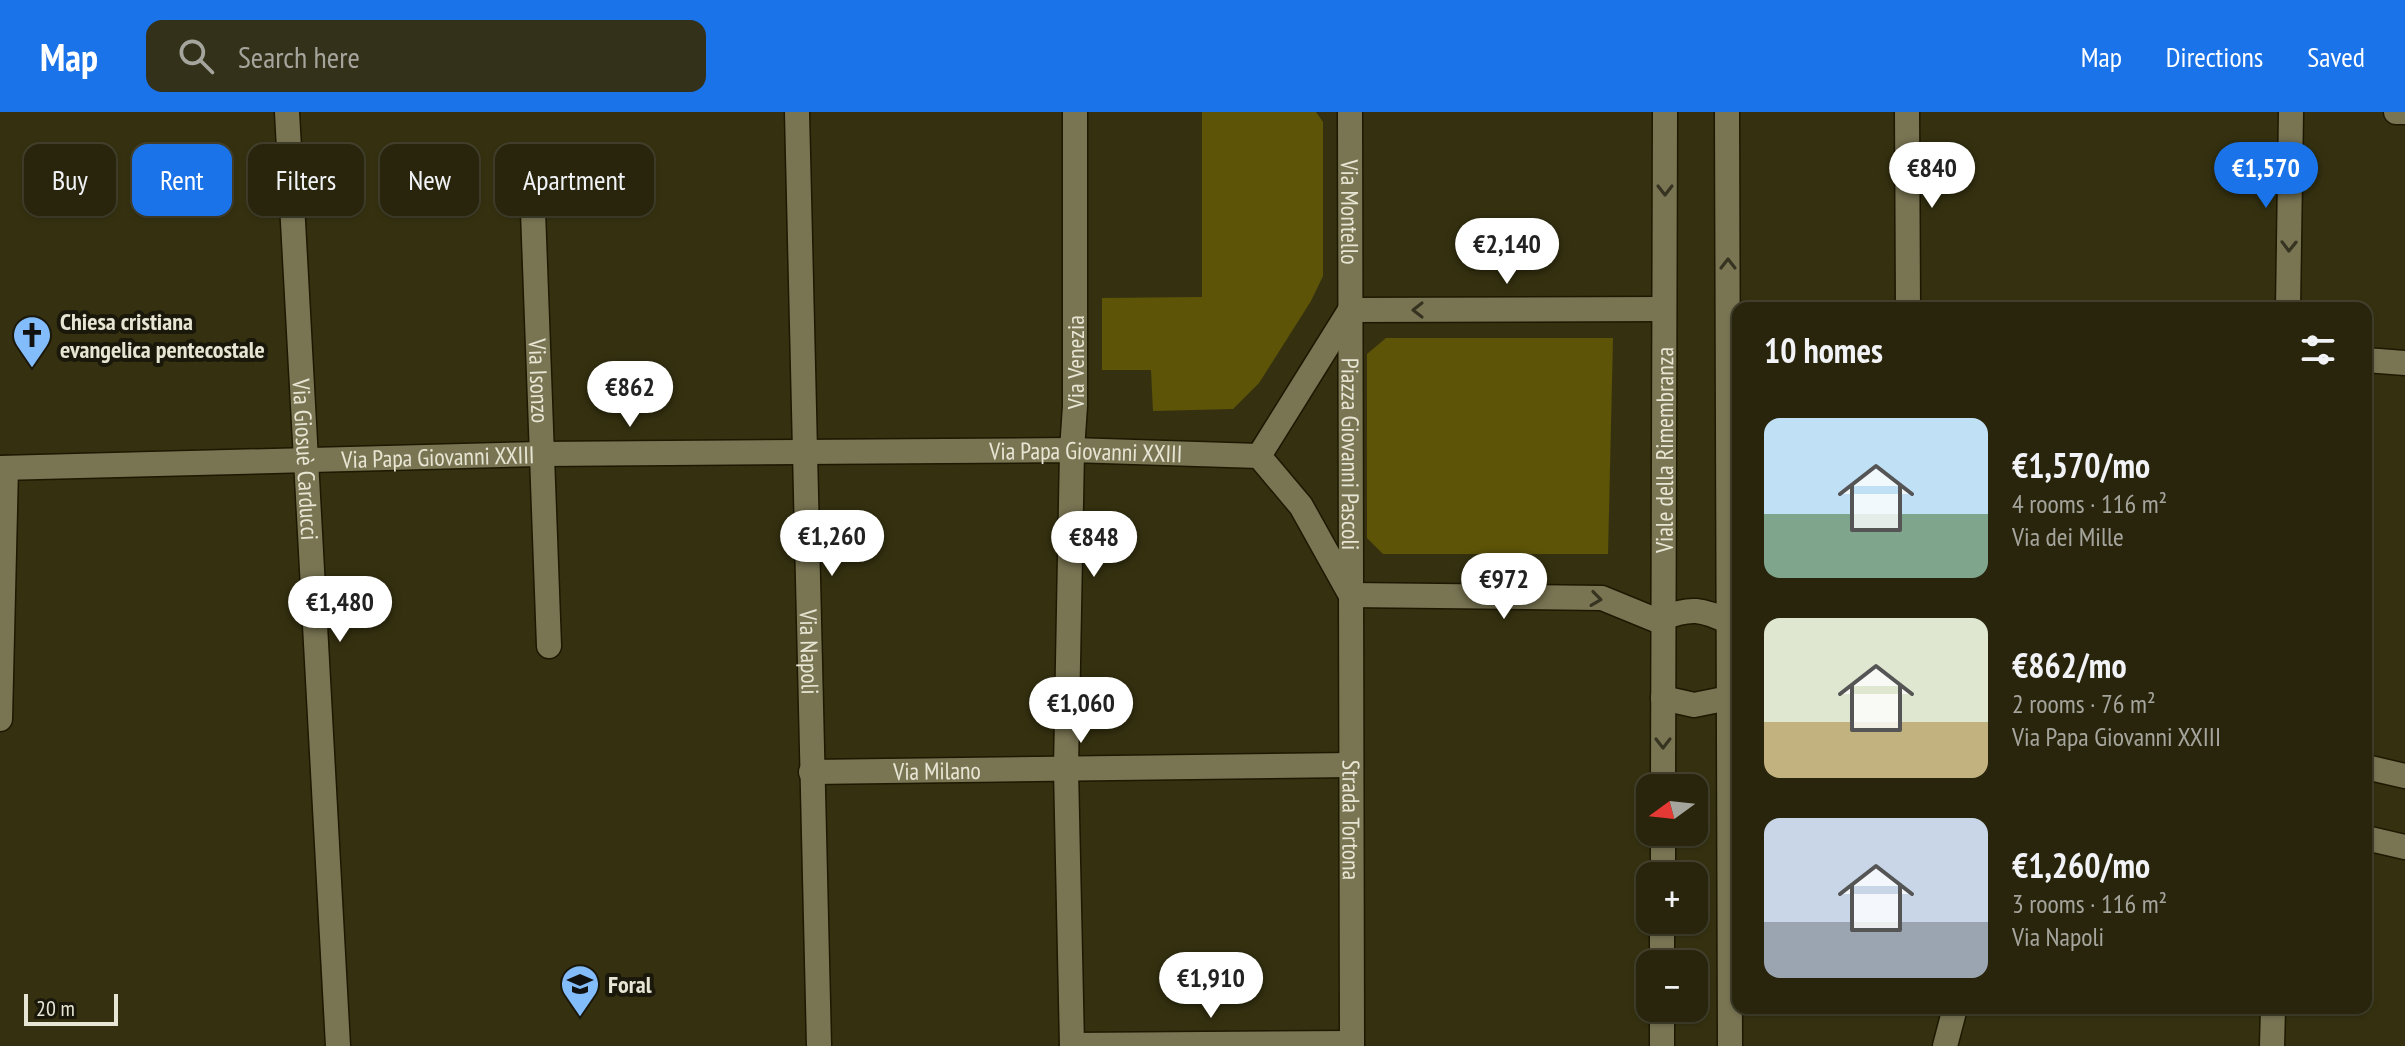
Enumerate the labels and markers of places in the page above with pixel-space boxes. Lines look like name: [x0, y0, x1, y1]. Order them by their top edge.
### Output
pin: €840: [1885, 142, 1979, 210]
pin: €1,570: [2201, 142, 2331, 210]
pin: €2,140: [1442, 218, 1572, 286]
place label: Chiesa cristiana evangelica pentecostale: [60, 306, 265, 365]
church icon: Chiesa cristiana evangelica pentecostale: [11, 314, 53, 369]
pin: €862: [583, 361, 677, 429]
pin: €1,260: [767, 510, 897, 578]
pin: €848: [1047, 511, 1141, 579]
pin: €972: [1457, 553, 1551, 621]
pin: €1,480: [275, 576, 405, 644]
pin: €1,060: [1016, 677, 1146, 745]
pin: €1,910: [1146, 952, 1276, 1020]
school or university icon: Foral: [559, 963, 601, 1018]
place label: Foral: [608, 969, 652, 1000]

